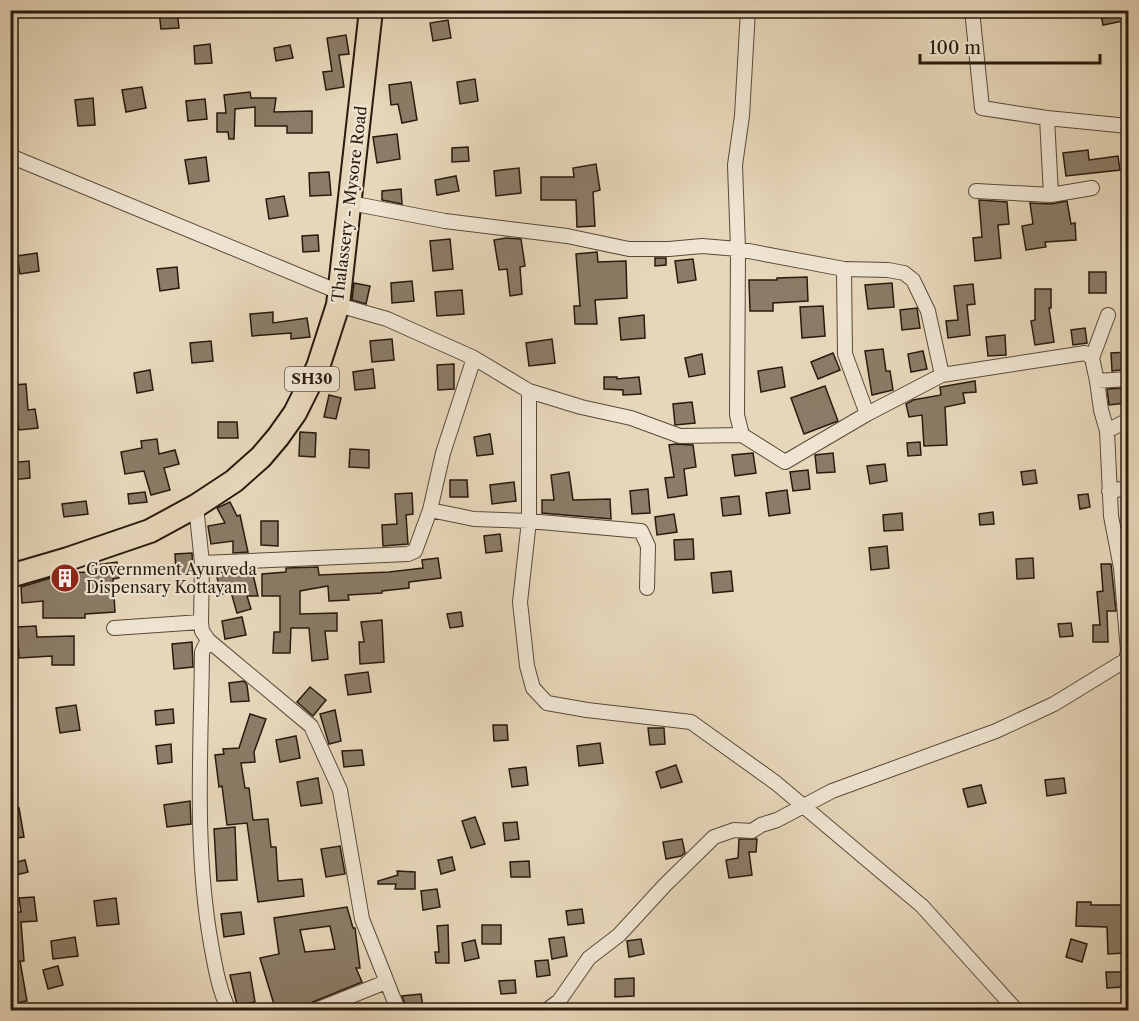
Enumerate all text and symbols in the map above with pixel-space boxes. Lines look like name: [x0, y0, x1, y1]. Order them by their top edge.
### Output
scale bar: [920, 27, 1100, 65]
text: 100 m: [929, 37, 981, 59]
street label: Thalassery - Mysore Road: [327, 104, 371, 303]
road number: SH30: [285, 367, 339, 391]
place label: Government Ayurveda Dispensary Kottayam: [86, 559, 258, 597]
building icon: Government Ayurveda Dispensary Kottayam: [49, 562, 81, 594]

